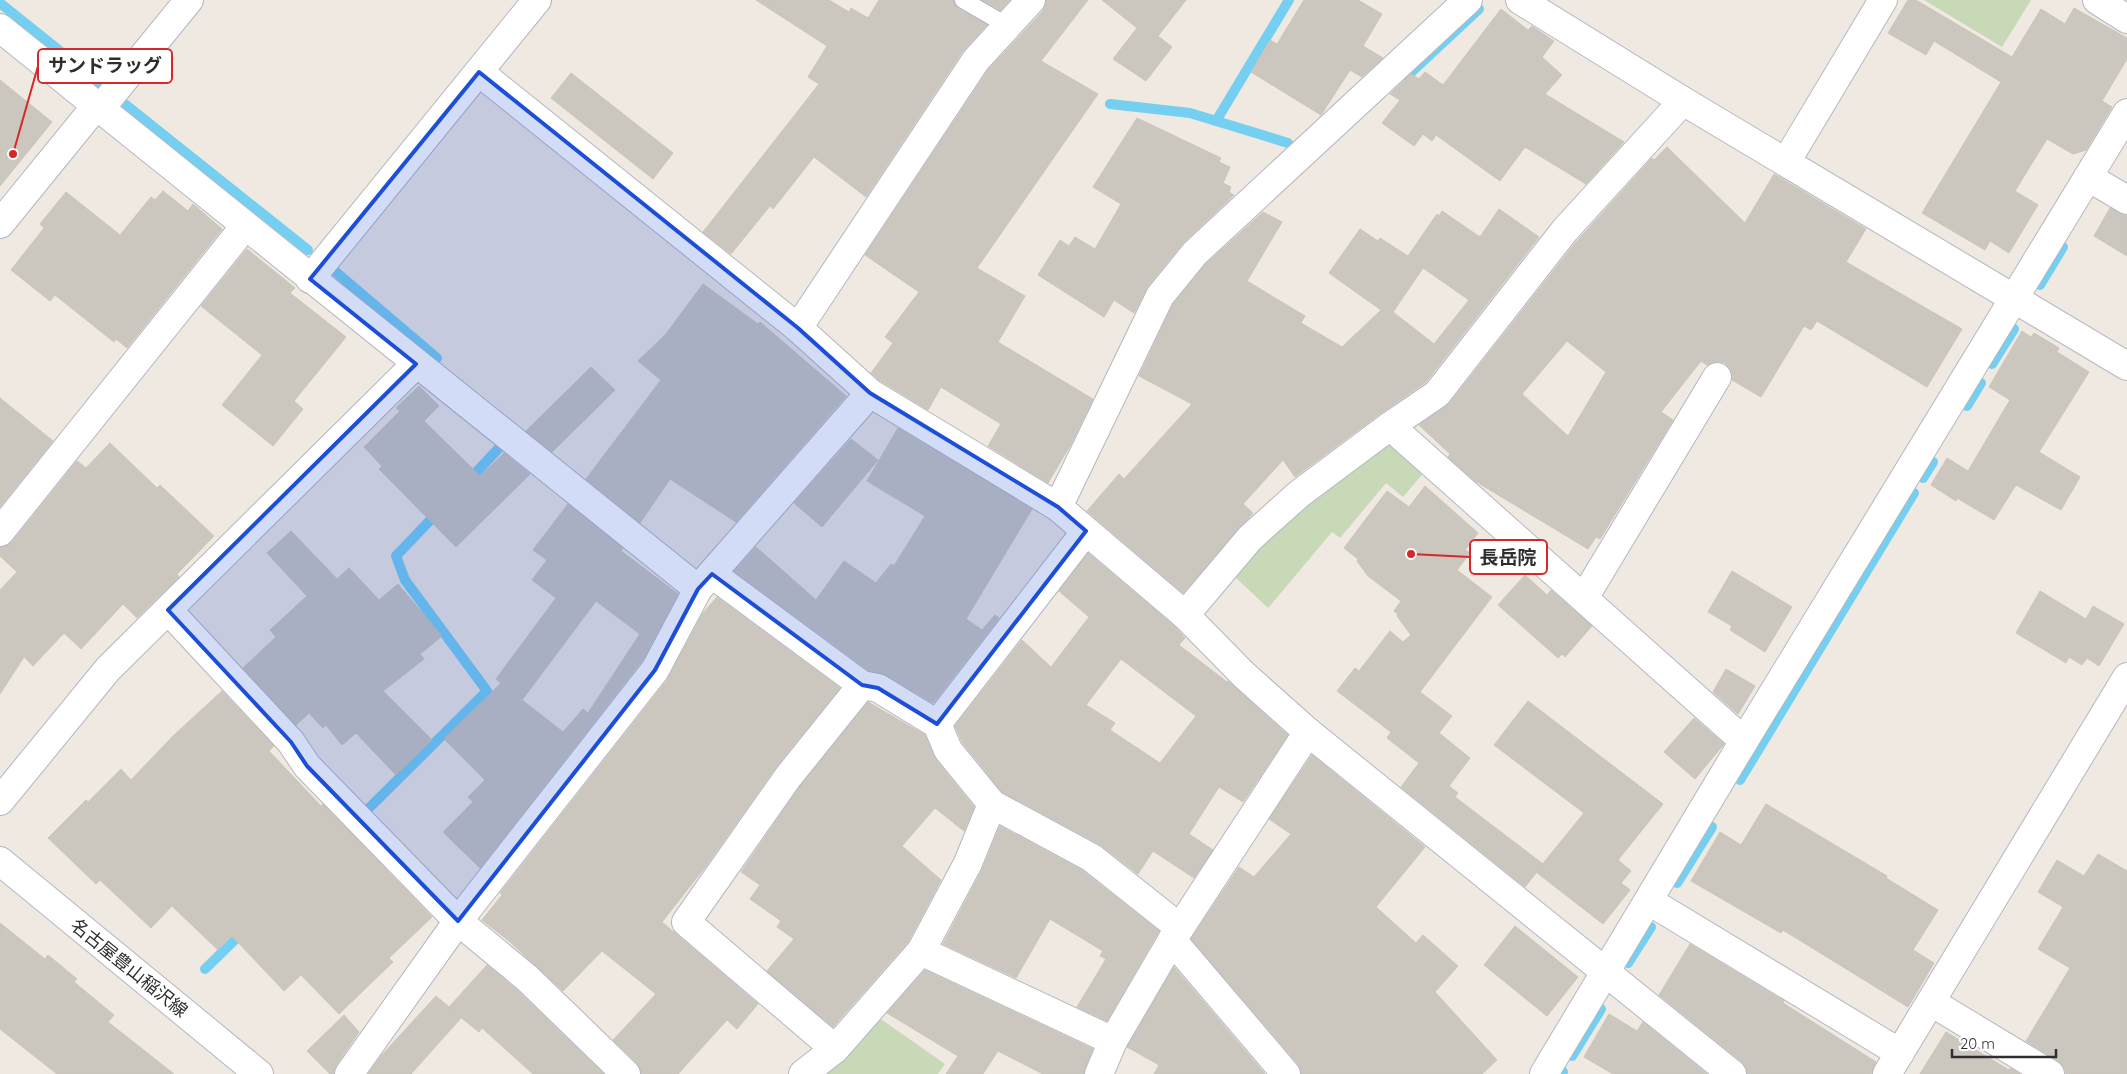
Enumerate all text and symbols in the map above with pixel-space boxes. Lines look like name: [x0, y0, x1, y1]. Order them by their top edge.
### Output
callout: サンドラッグ: [38, 49, 172, 83]
text: サンドラッグ: [48, 53, 162, 77]
callout: 長岳院: [1470, 540, 1547, 574]
text: 長岳院: [1479, 545, 1537, 569]
street label: 名古屋豊山稲沢線: [66, 913, 193, 1022]
scale bar: [1952, 1026, 2056, 1058]
text: 20 m: [1960, 1034, 1995, 1053]

